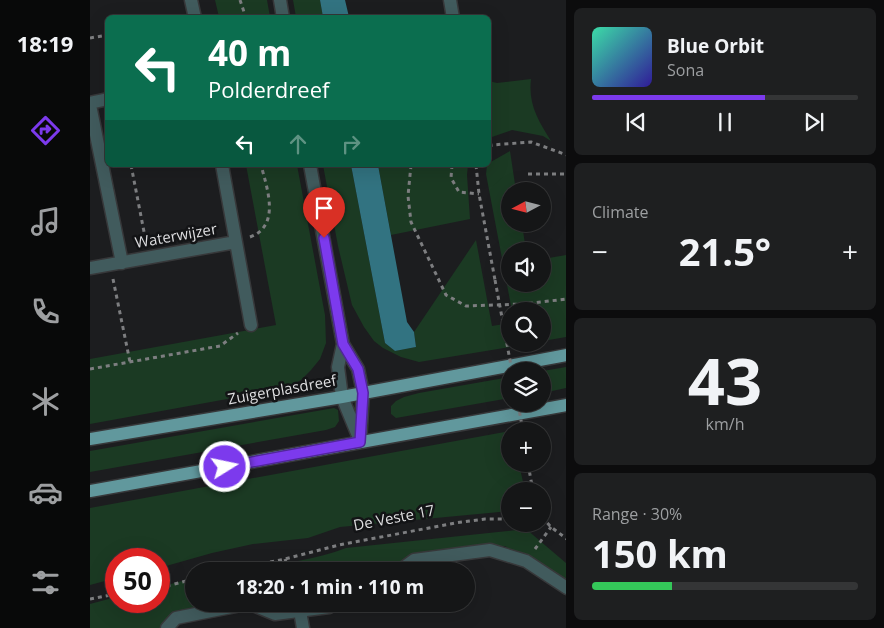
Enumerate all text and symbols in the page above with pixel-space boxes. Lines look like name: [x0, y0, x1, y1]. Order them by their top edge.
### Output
text: 18:19: [17, 28, 73, 58]
text: 40 m: [208, 29, 291, 76]
text: Blue Orbit: [667, 33, 764, 59]
icon: left: [125, 35, 190, 100]
text: Sona: [667, 59, 704, 81]
text: Polderdreef: [208, 74, 329, 104]
icon: previous: [622, 108, 650, 136]
icon: pause: [711, 108, 739, 136]
icon: next: [800, 108, 828, 136]
icon: directions: [28, 113, 63, 148]
icon: left: [231, 130, 259, 158]
icon: ahead: [284, 130, 312, 158]
icon: right: [337, 130, 365, 158]
north arrow: [501, 182, 551, 232]
map controls: [501, 182, 551, 532]
pin: [303, 187, 345, 238]
icon: arrive: [310, 194, 338, 222]
text: Climate: [592, 201, 649, 223]
icon: music: [28, 204, 63, 239]
street label: Waterwijzer: [133, 218, 218, 252]
text: 21.5°: [679, 225, 771, 277]
text: −: [592, 232, 608, 270]
text: +: [842, 232, 858, 270]
button: sound: [501, 242, 551, 292]
icon: phone: [28, 294, 63, 329]
button: search: [501, 302, 551, 352]
text: 43: [688, 336, 762, 424]
button: layers: [501, 362, 551, 412]
street label: Zuigerplasdreef: [226, 369, 339, 408]
icon: climate: [28, 384, 63, 419]
text: km/h: [706, 413, 744, 435]
button: +: [501, 422, 551, 472]
position arrow: [198, 440, 250, 492]
icon: car: [28, 475, 63, 510]
button: −: [501, 482, 551, 532]
street label: De Veste 17: [351, 499, 436, 535]
text: Range · 30%: [592, 503, 682, 525]
text: 150 km: [592, 527, 728, 579]
speed limit sign: 50: [105, 548, 170, 613]
icon: filters: [28, 565, 63, 600]
text: 18:20 · 1 min · 110 m: [236, 574, 424, 600]

